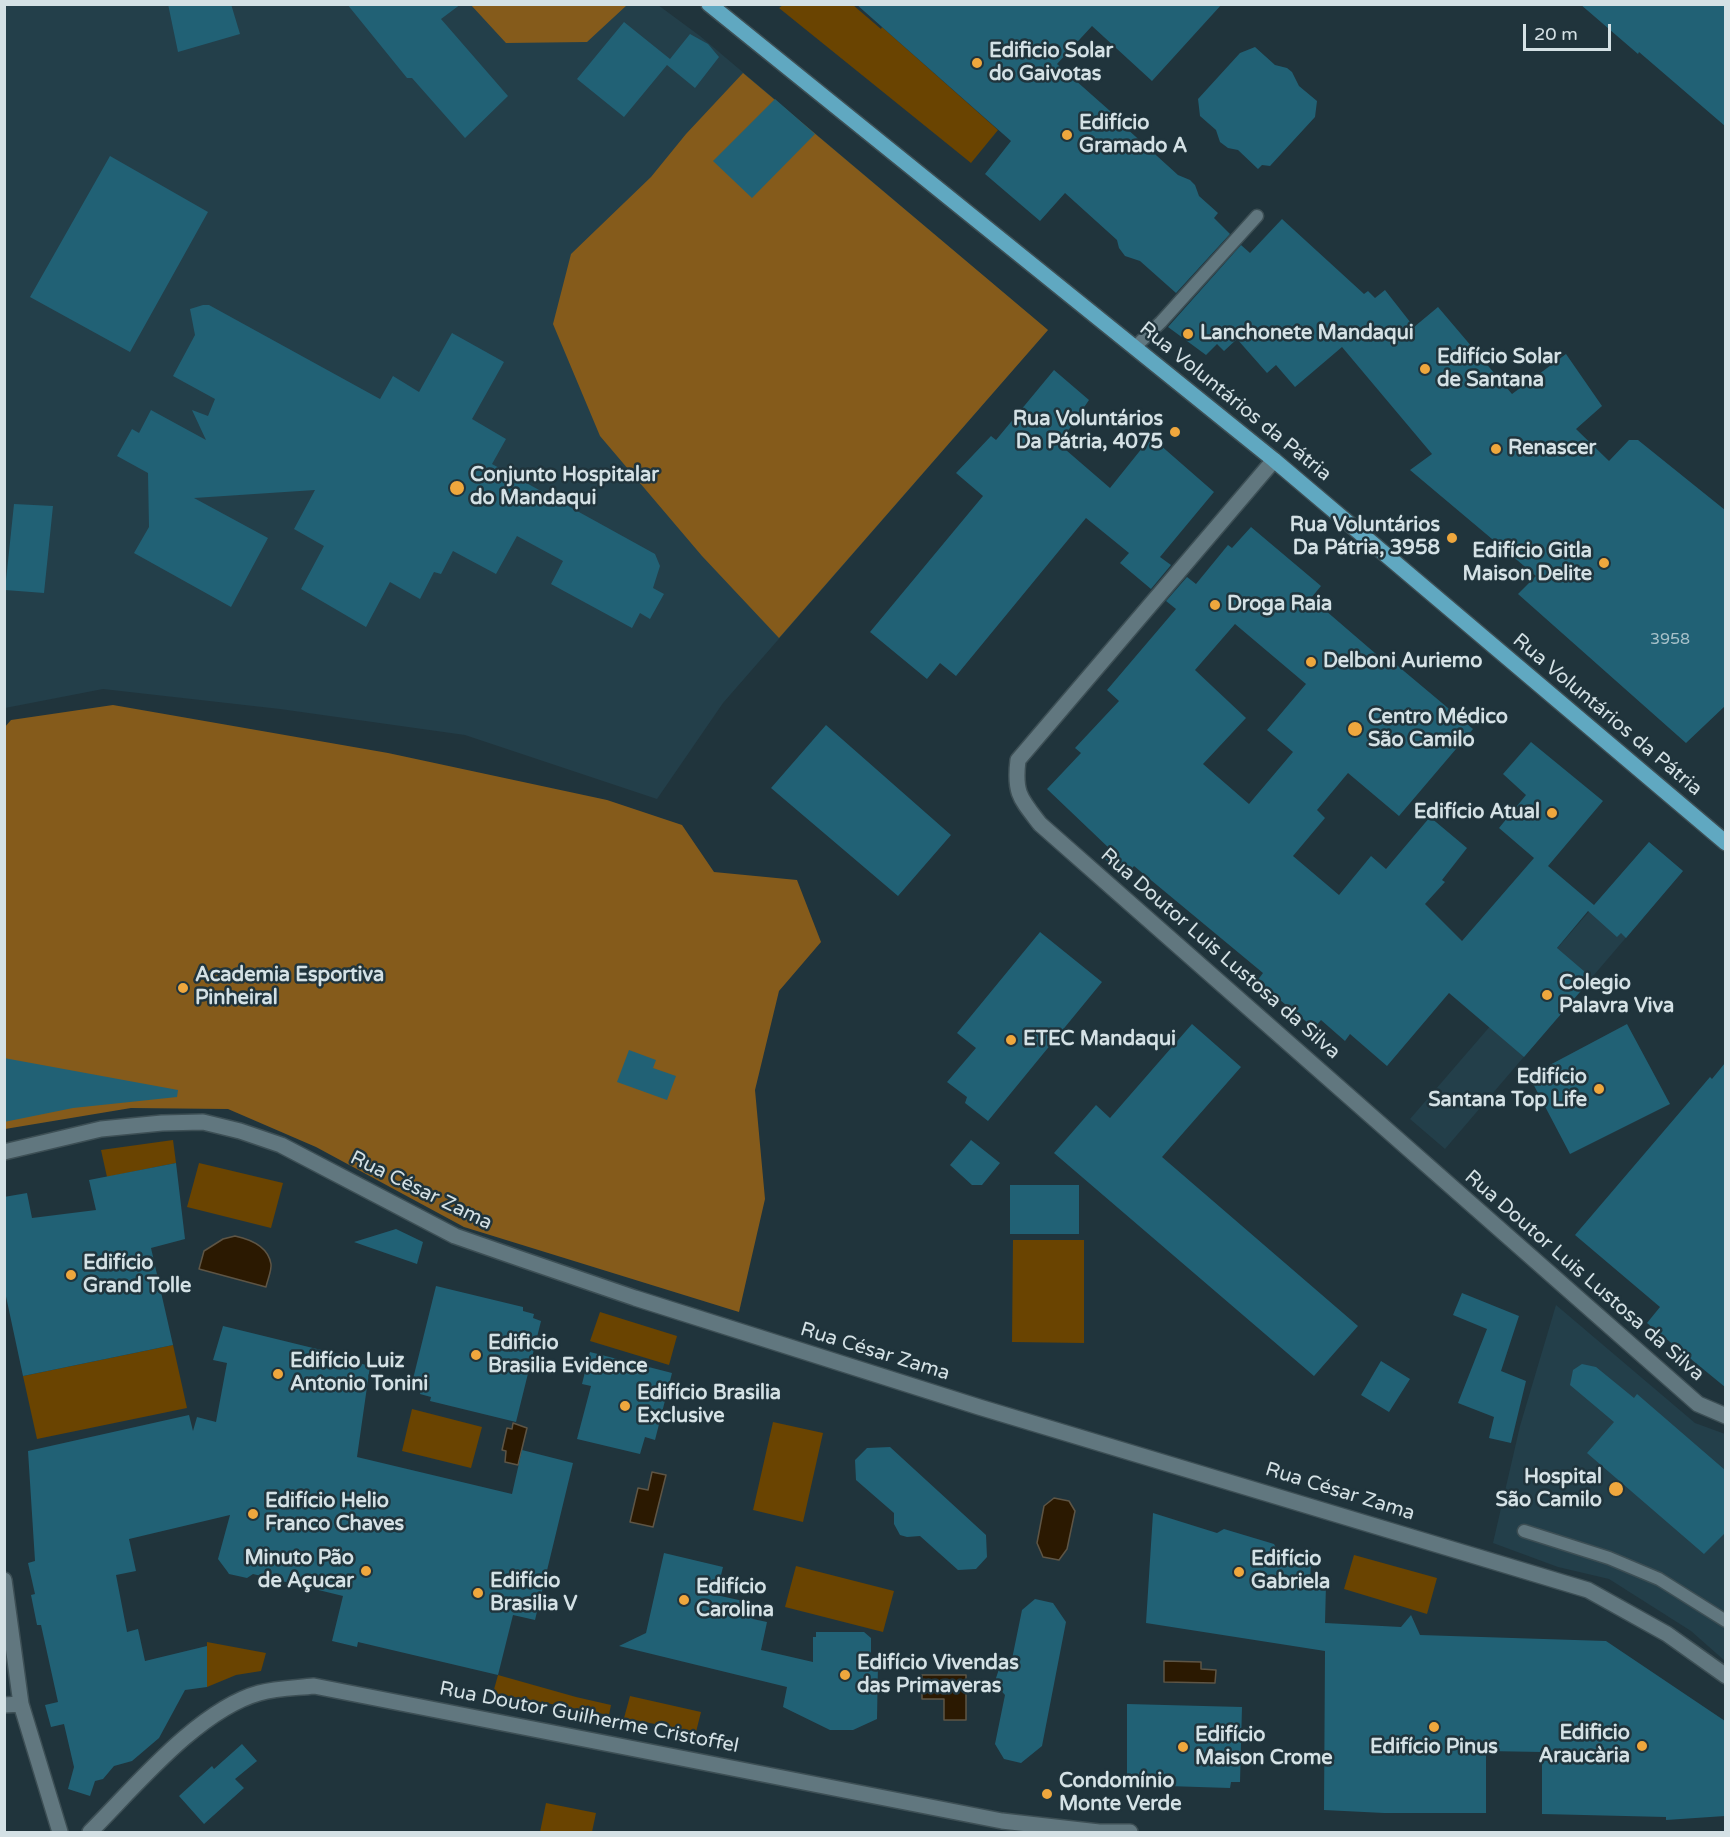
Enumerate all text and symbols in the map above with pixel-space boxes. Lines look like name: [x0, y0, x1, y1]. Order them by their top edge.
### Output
scale bar: [1526, 12, 1614, 50]
text: 20 m: [1534, 23, 1578, 45]
place label: Edificio Solar do Gaivotas: [989, 40, 1113, 87]
marker: Edificio Solar do Gaivotas: [970, 56, 984, 70]
place label: Edifício Gramado A: [1079, 112, 1188, 159]
marker: Edifício Gramado A: [1060, 128, 1074, 142]
street label: Rua Voluntários da Pátria: [1134, 317, 1336, 487]
place label: Lanchonete Mandaqui: [1200, 322, 1414, 346]
marker: Lanchonete Mandaqui: [1181, 327, 1195, 341]
place label: Edifício Solar de Santana: [1437, 346, 1561, 393]
marker: Edifício Solar de Santana: [1418, 362, 1432, 376]
place label: Rua Voluntários Da Pátria, 4075: [1013, 408, 1163, 455]
marker: Rua Voluntários Da Pátria, 4075: [1168, 425, 1182, 439]
place label: Renascer: [1508, 437, 1596, 461]
marker: Renascer: [1489, 442, 1503, 456]
place label: Conjunto Hospitalar do Mandaqui: [470, 464, 659, 511]
marker: Conjunto Hospitalar do Mandaqui: [448, 479, 466, 497]
place label: Rua Voluntários Da Pátria, 3958: [1290, 514, 1440, 561]
marker: Rua Voluntários Da Pátria, 3958: [1445, 531, 1459, 545]
place label: Edifício Gitla Maison Delite: [1463, 540, 1592, 587]
marker: Edifício Gitla Maison Delite: [1597, 556, 1611, 570]
place label: Droga Raia: [1227, 593, 1332, 617]
marker: Droga Raia: [1208, 598, 1222, 612]
street label: Rua Voluntários da Pátria: [1507, 629, 1707, 801]
house number: 3958: [1650, 630, 1690, 650]
place label: Delboni Auriemo: [1323, 650, 1482, 674]
marker: Delboni Auriemo: [1304, 655, 1318, 669]
place label: Centro Médico São Camilo: [1368, 706, 1508, 753]
marker: Centro Médico São Camilo: [1346, 720, 1364, 738]
place label: Edifício Atual: [1414, 801, 1540, 825]
marker: Edifício Atual: [1545, 806, 1559, 820]
street label: Rua Doutor Luis Lustosa da Silva: [1095, 843, 1345, 1065]
place label: Academia Esportiva Pinheiral: [195, 964, 384, 1011]
place label: Colegio Palavra Viva: [1559, 972, 1674, 1019]
marker: Academia Esportiva Pinheiral: [176, 981, 190, 995]
marker: Colegio Palavra Viva: [1540, 988, 1554, 1002]
place label: ETEC Mandaqui: [1023, 1028, 1176, 1052]
marker: ETEC Mandaqui: [1004, 1033, 1018, 1047]
place label: Edifício Santana Top Life: [1428, 1066, 1587, 1113]
marker: Edifício Santana Top Life: [1592, 1082, 1606, 1096]
street label: Rua César Zama: [346, 1146, 496, 1236]
street label: Rua Doutor Luis Lustosa da Silva: [1459, 1165, 1709, 1387]
place label: Edifício Grand Tolle: [83, 1252, 191, 1299]
marker: Edifício Grand Tolle: [64, 1268, 78, 1282]
street label: Rua César Zama: [797, 1318, 953, 1386]
place label: Edificio Brasilia Evidence: [488, 1332, 648, 1379]
marker: Edificio Brasilia Evidence: [469, 1348, 483, 1362]
place label: Edifício Luiz Antonio Tonini: [290, 1350, 428, 1397]
marker: Edifício Luiz Antonio Tonini: [271, 1367, 285, 1381]
place label: Edifício Brasilia Exclusive: [637, 1382, 781, 1429]
marker: Edifício Brasilia Exclusive: [618, 1399, 632, 1413]
street label: Rua César Zama: [1262, 1458, 1418, 1526]
place label: Hospital São Camilo: [1495, 1466, 1602, 1513]
marker: Hospital São Camilo: [1607, 1480, 1625, 1498]
place label: Edifício Helio Franco Chaves: [265, 1490, 404, 1537]
marker: Edifício Helio Franco Chaves: [246, 1507, 260, 1521]
place label: Minuto Pão de Açucar: [244, 1547, 354, 1594]
place label: Edifício Gabriela: [1251, 1548, 1330, 1595]
marker: Minuto Pão de Açucar: [359, 1564, 373, 1578]
marker: Edifício Gabriela: [1232, 1565, 1246, 1579]
place label: Edifício Brasilia V: [490, 1570, 577, 1617]
place label: Edifício Carolina: [696, 1576, 774, 1623]
marker: Edifício Brasilia V: [471, 1586, 485, 1600]
marker: Edifício Carolina: [677, 1593, 691, 1607]
place label: Edifício Vivendas das Primaveras: [857, 1652, 1019, 1699]
marker: Edifício Vivendas das Primaveras: [838, 1668, 852, 1682]
street label: Rua Doutor Guilherme Cristoffel: [437, 1677, 741, 1759]
marker: Edifício Pinus: [1427, 1720, 1441, 1734]
place label: Edificio Araucària: [1538, 1722, 1630, 1769]
place label: Edifício Maison Crome: [1195, 1724, 1333, 1771]
place label: Edifício Pinus: [1370, 1736, 1498, 1760]
marker: Edificio Araucària: [1635, 1739, 1649, 1753]
marker: Edifício Maison Crome: [1176, 1740, 1190, 1754]
place label: Condomínio Monte Verde: [1059, 1770, 1182, 1817]
marker: Condomínio Monte Verde: [1040, 1787, 1054, 1801]

